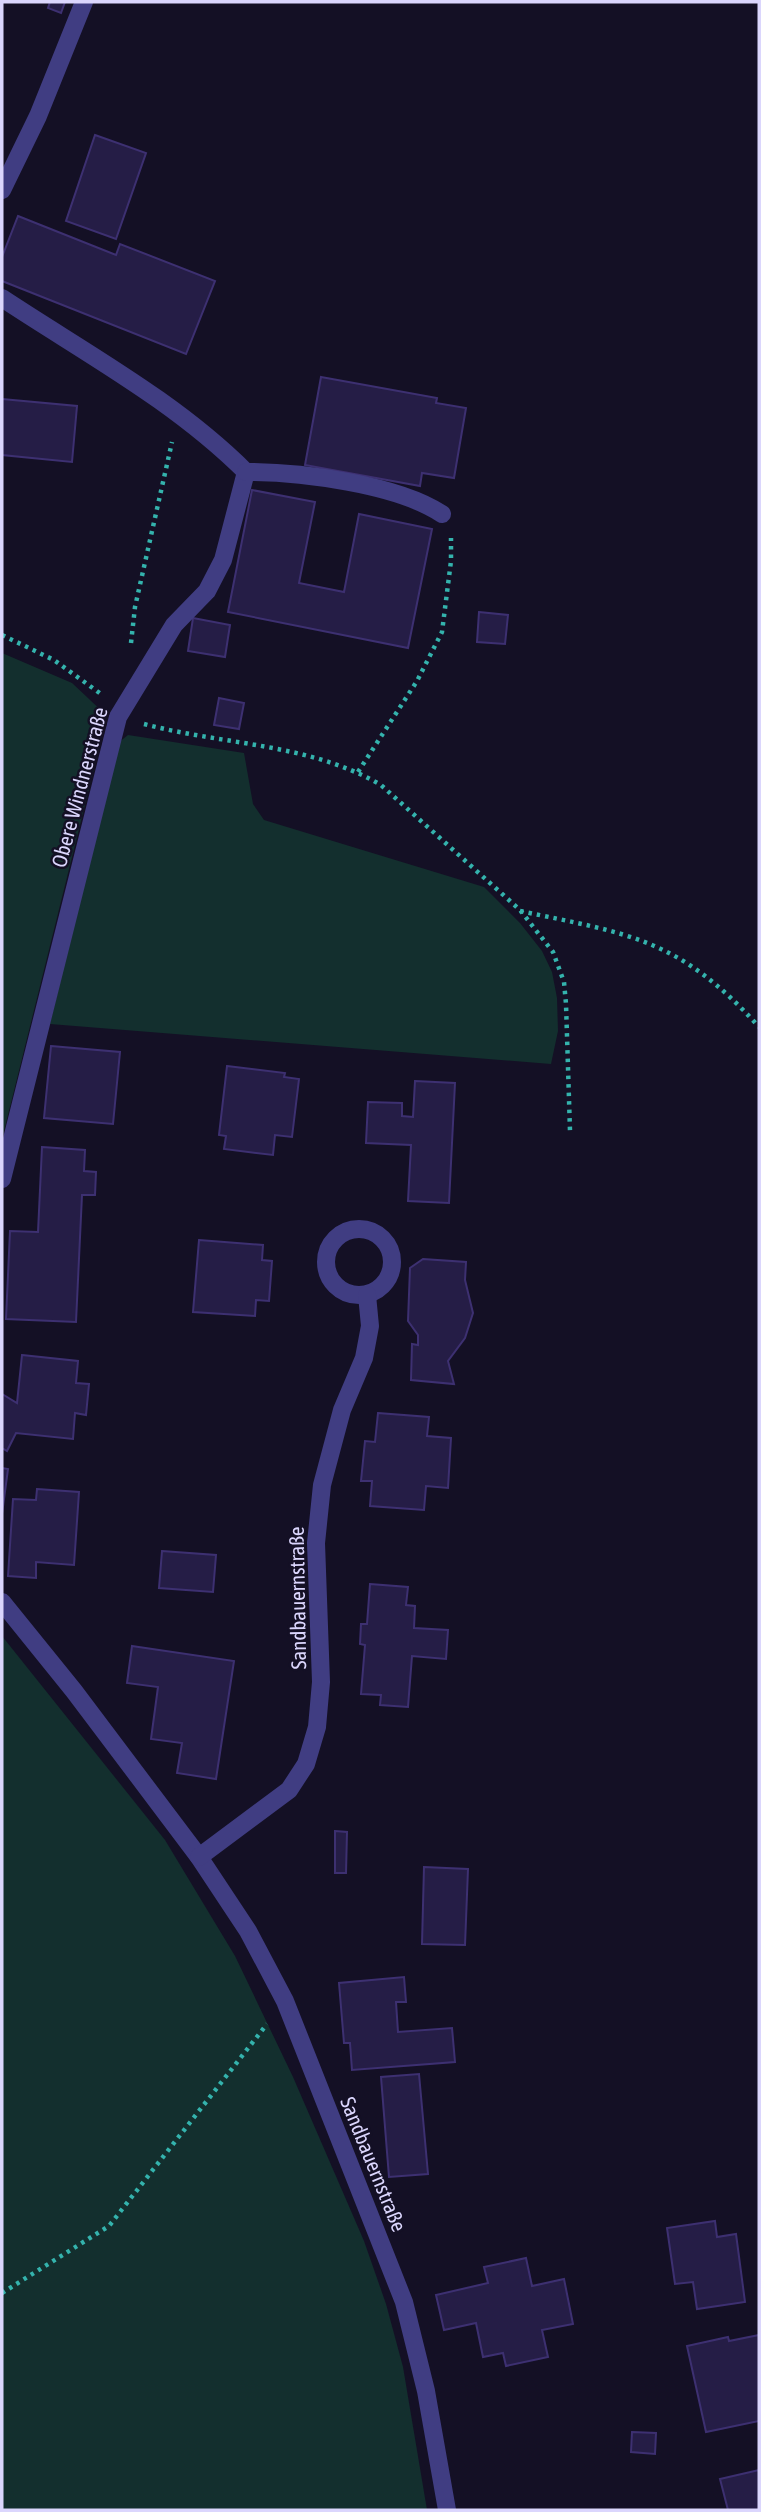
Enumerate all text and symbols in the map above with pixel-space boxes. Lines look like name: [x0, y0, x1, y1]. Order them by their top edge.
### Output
street label: Obere Windnerstraße: [46, 704, 112, 870]
street label: Sandbauernstraße: [284, 1526, 310, 1670]
street label: Sandbauernstraße: [336, 2093, 412, 2235]

